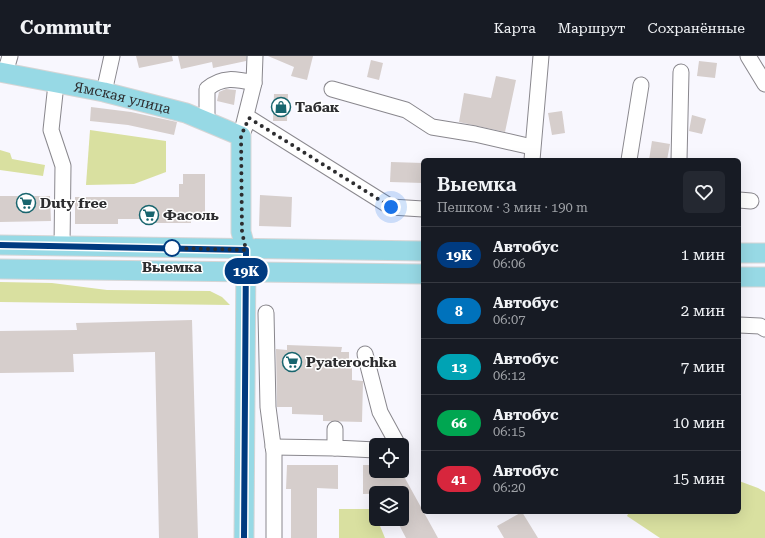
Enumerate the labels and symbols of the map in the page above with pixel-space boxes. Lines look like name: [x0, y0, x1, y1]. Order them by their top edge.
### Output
street label: Ямская улица: [73, 78, 173, 117]
shop icon: Табак: [270, 96, 292, 118]
place label: Табак: [295, 99, 340, 115]
supermarket icon: Duty free: [15, 192, 37, 214]
place label: Duty free: [40, 195, 107, 211]
your location: [381, 197, 401, 217]
supermarket icon: Фасоль: [138, 204, 160, 226]
place label: Фасоль: [163, 207, 219, 223]
marker: Выемка: [163, 239, 181, 257]
line badge: 19К: [223, 258, 269, 284]
place label: Выемка: [142, 259, 203, 275]
supermarket icon: Pyaterochka: [281, 351, 303, 373]
place label: Pyaterochka: [306, 354, 397, 370]

